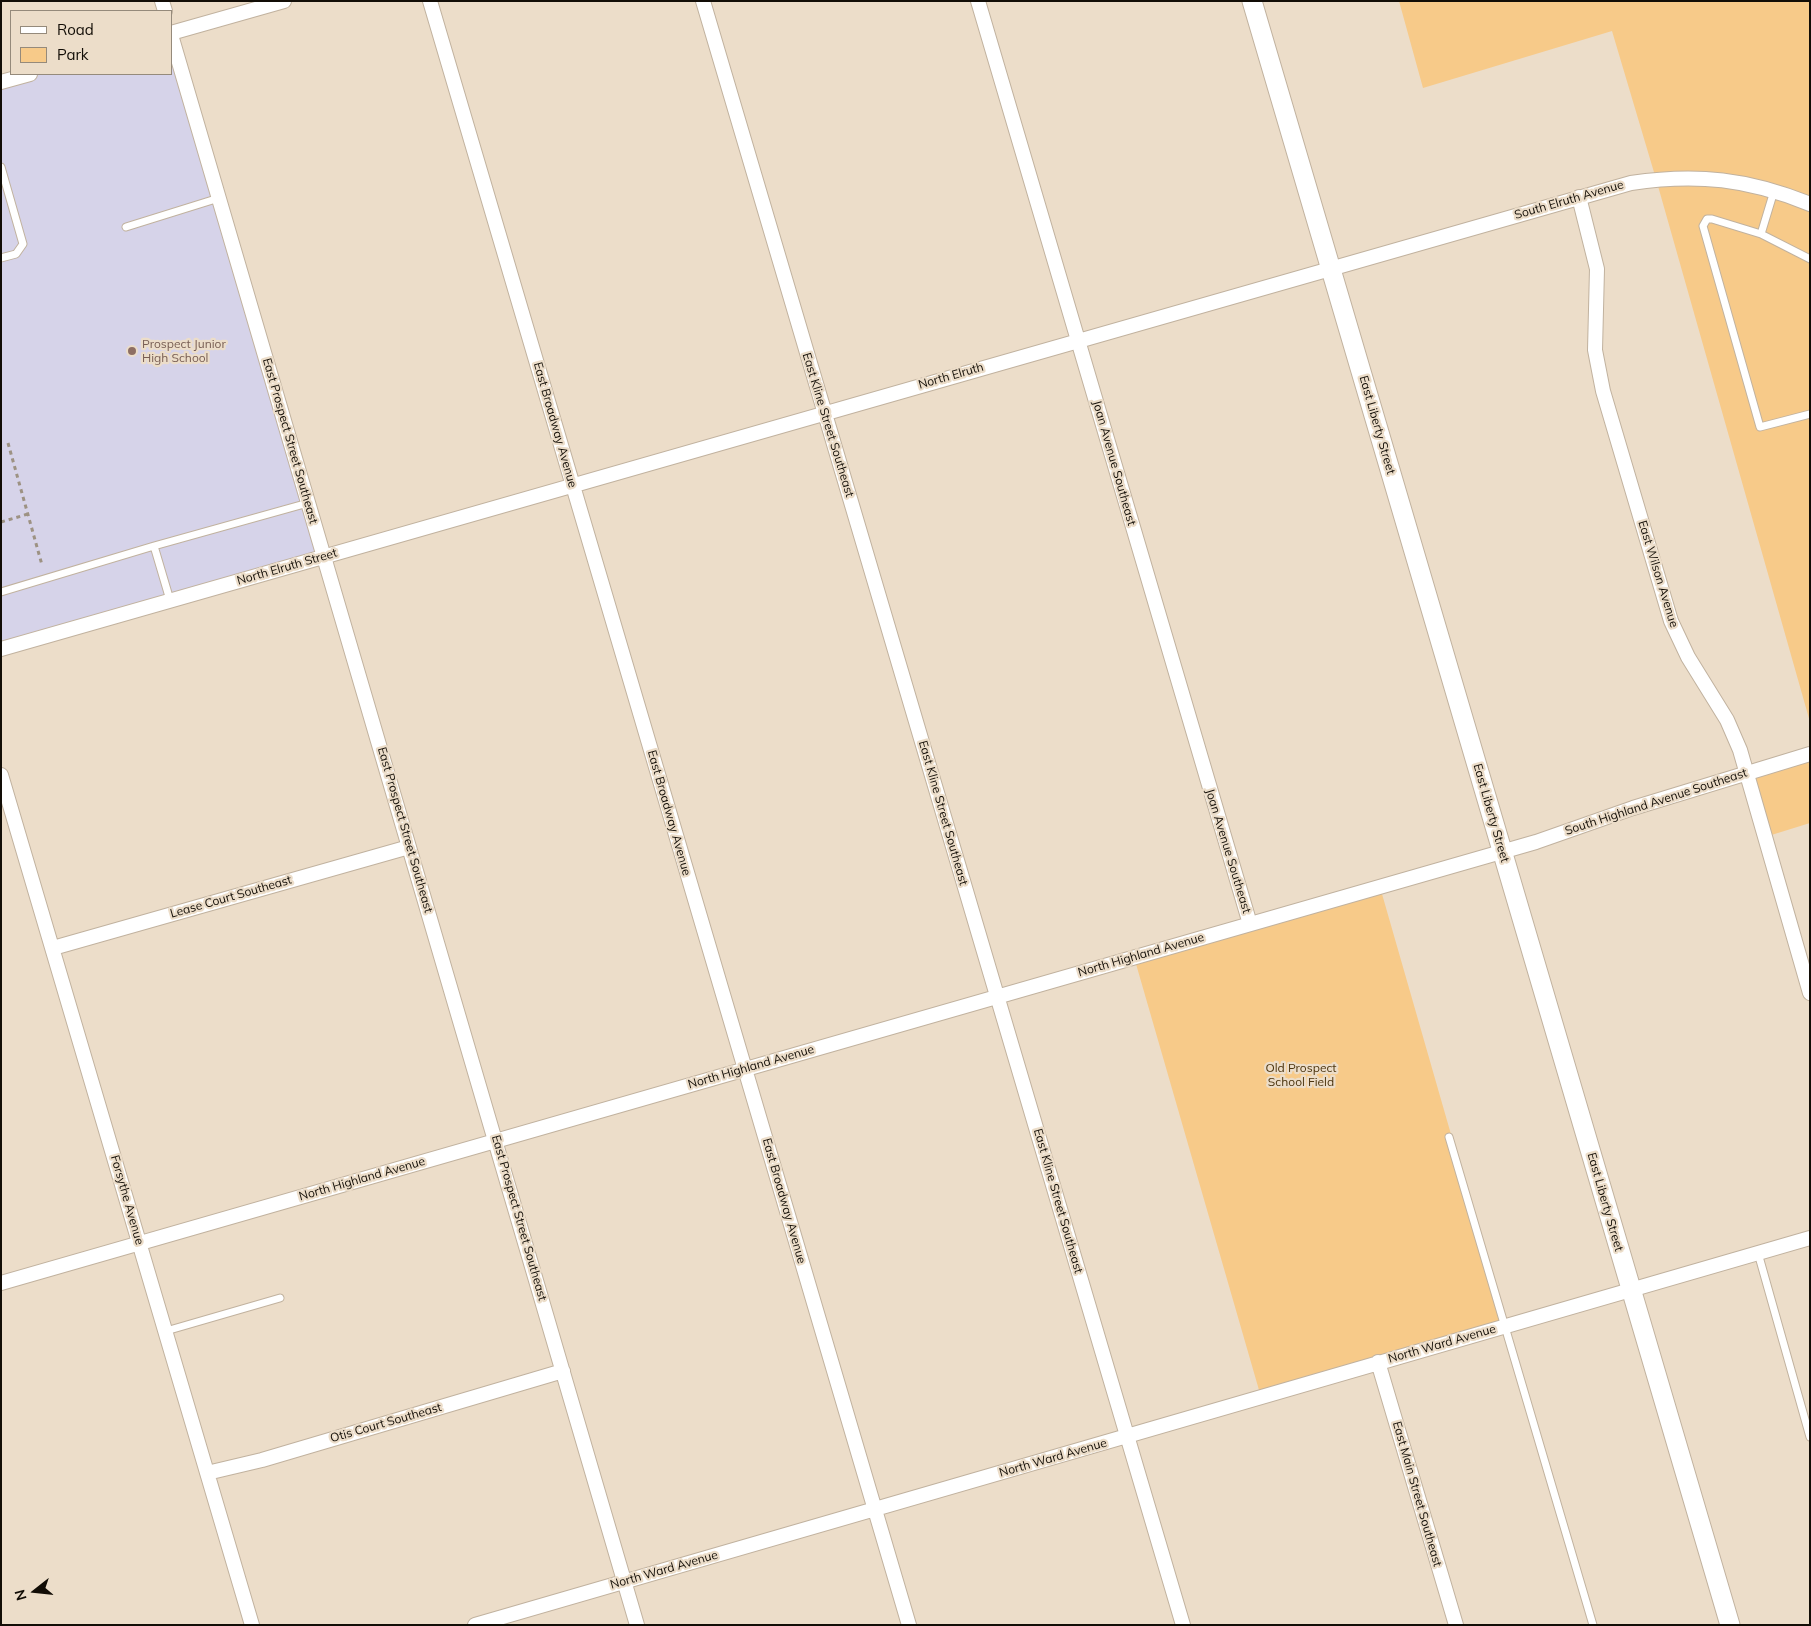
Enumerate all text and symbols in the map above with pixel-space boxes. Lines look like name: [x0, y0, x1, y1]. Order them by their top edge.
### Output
legend: [10, 10, 172, 75]
text: Road: [57, 20, 94, 39]
text: Park: [57, 45, 89, 64]
street label: South Elruth Avenue: [1513, 178, 1625, 222]
place label: Prospect Junior High School: [142, 337, 226, 365]
marker: Prospect Junior High School: [126, 345, 138, 357]
street label: East Kline Street Southeast: [799, 351, 857, 499]
street label: East Prospect Street Southeast: [259, 356, 321, 526]
street label: North Elruth: [917, 360, 985, 392]
street label: East Broadway Avenue: [530, 361, 580, 489]
street label: East Liberty Street: [1356, 374, 1398, 476]
street label: Joan Avenue Southeast: [1089, 399, 1139, 527]
street label: East Wilson Avenue: [1635, 519, 1681, 629]
street label: North Elruth Street: [235, 546, 339, 588]
street label: East Kline Street Southeast: [915, 739, 971, 887]
street label: East Prospect Street Southeast: [374, 745, 436, 915]
street label: East Broadway Avenue: [644, 749, 694, 877]
street label: East Liberty Street: [1470, 762, 1512, 864]
street label: South Highland Avenue Southeast: [1563, 766, 1749, 838]
street label: Joan Avenue Southeast: [1202, 787, 1254, 915]
street label: Lease Court Southeast: [169, 873, 293, 921]
street label: North Highland Avenue: [1076, 930, 1206, 980]
street label: North Highland Avenue: [686, 1042, 816, 1092]
park label: Old Prospect School Field: [1265, 1061, 1337, 1089]
street label: East Kline Street Southeast: [1030, 1127, 1086, 1275]
street label: East Prospect Street Southeast: [488, 1133, 550, 1303]
street label: East Broadway Avenue: [759, 1137, 809, 1265]
street label: East Liberty Street: [1584, 1151, 1626, 1253]
street label: Forsythe Avenue: [107, 1153, 147, 1247]
street label: North Highland Avenue: [297, 1154, 427, 1204]
street label: North Ward Avenue: [1387, 1322, 1497, 1366]
street label: Otis Court Southeast: [329, 1400, 443, 1446]
street label: East Main Street Southeast: [1389, 1420, 1445, 1568]
street label: North Ward Avenue: [998, 1436, 1108, 1480]
street label: North Ward Avenue: [609, 1548, 719, 1592]
north arrow: [10, 1566, 60, 1616]
text: N: [10, 1588, 31, 1603]

